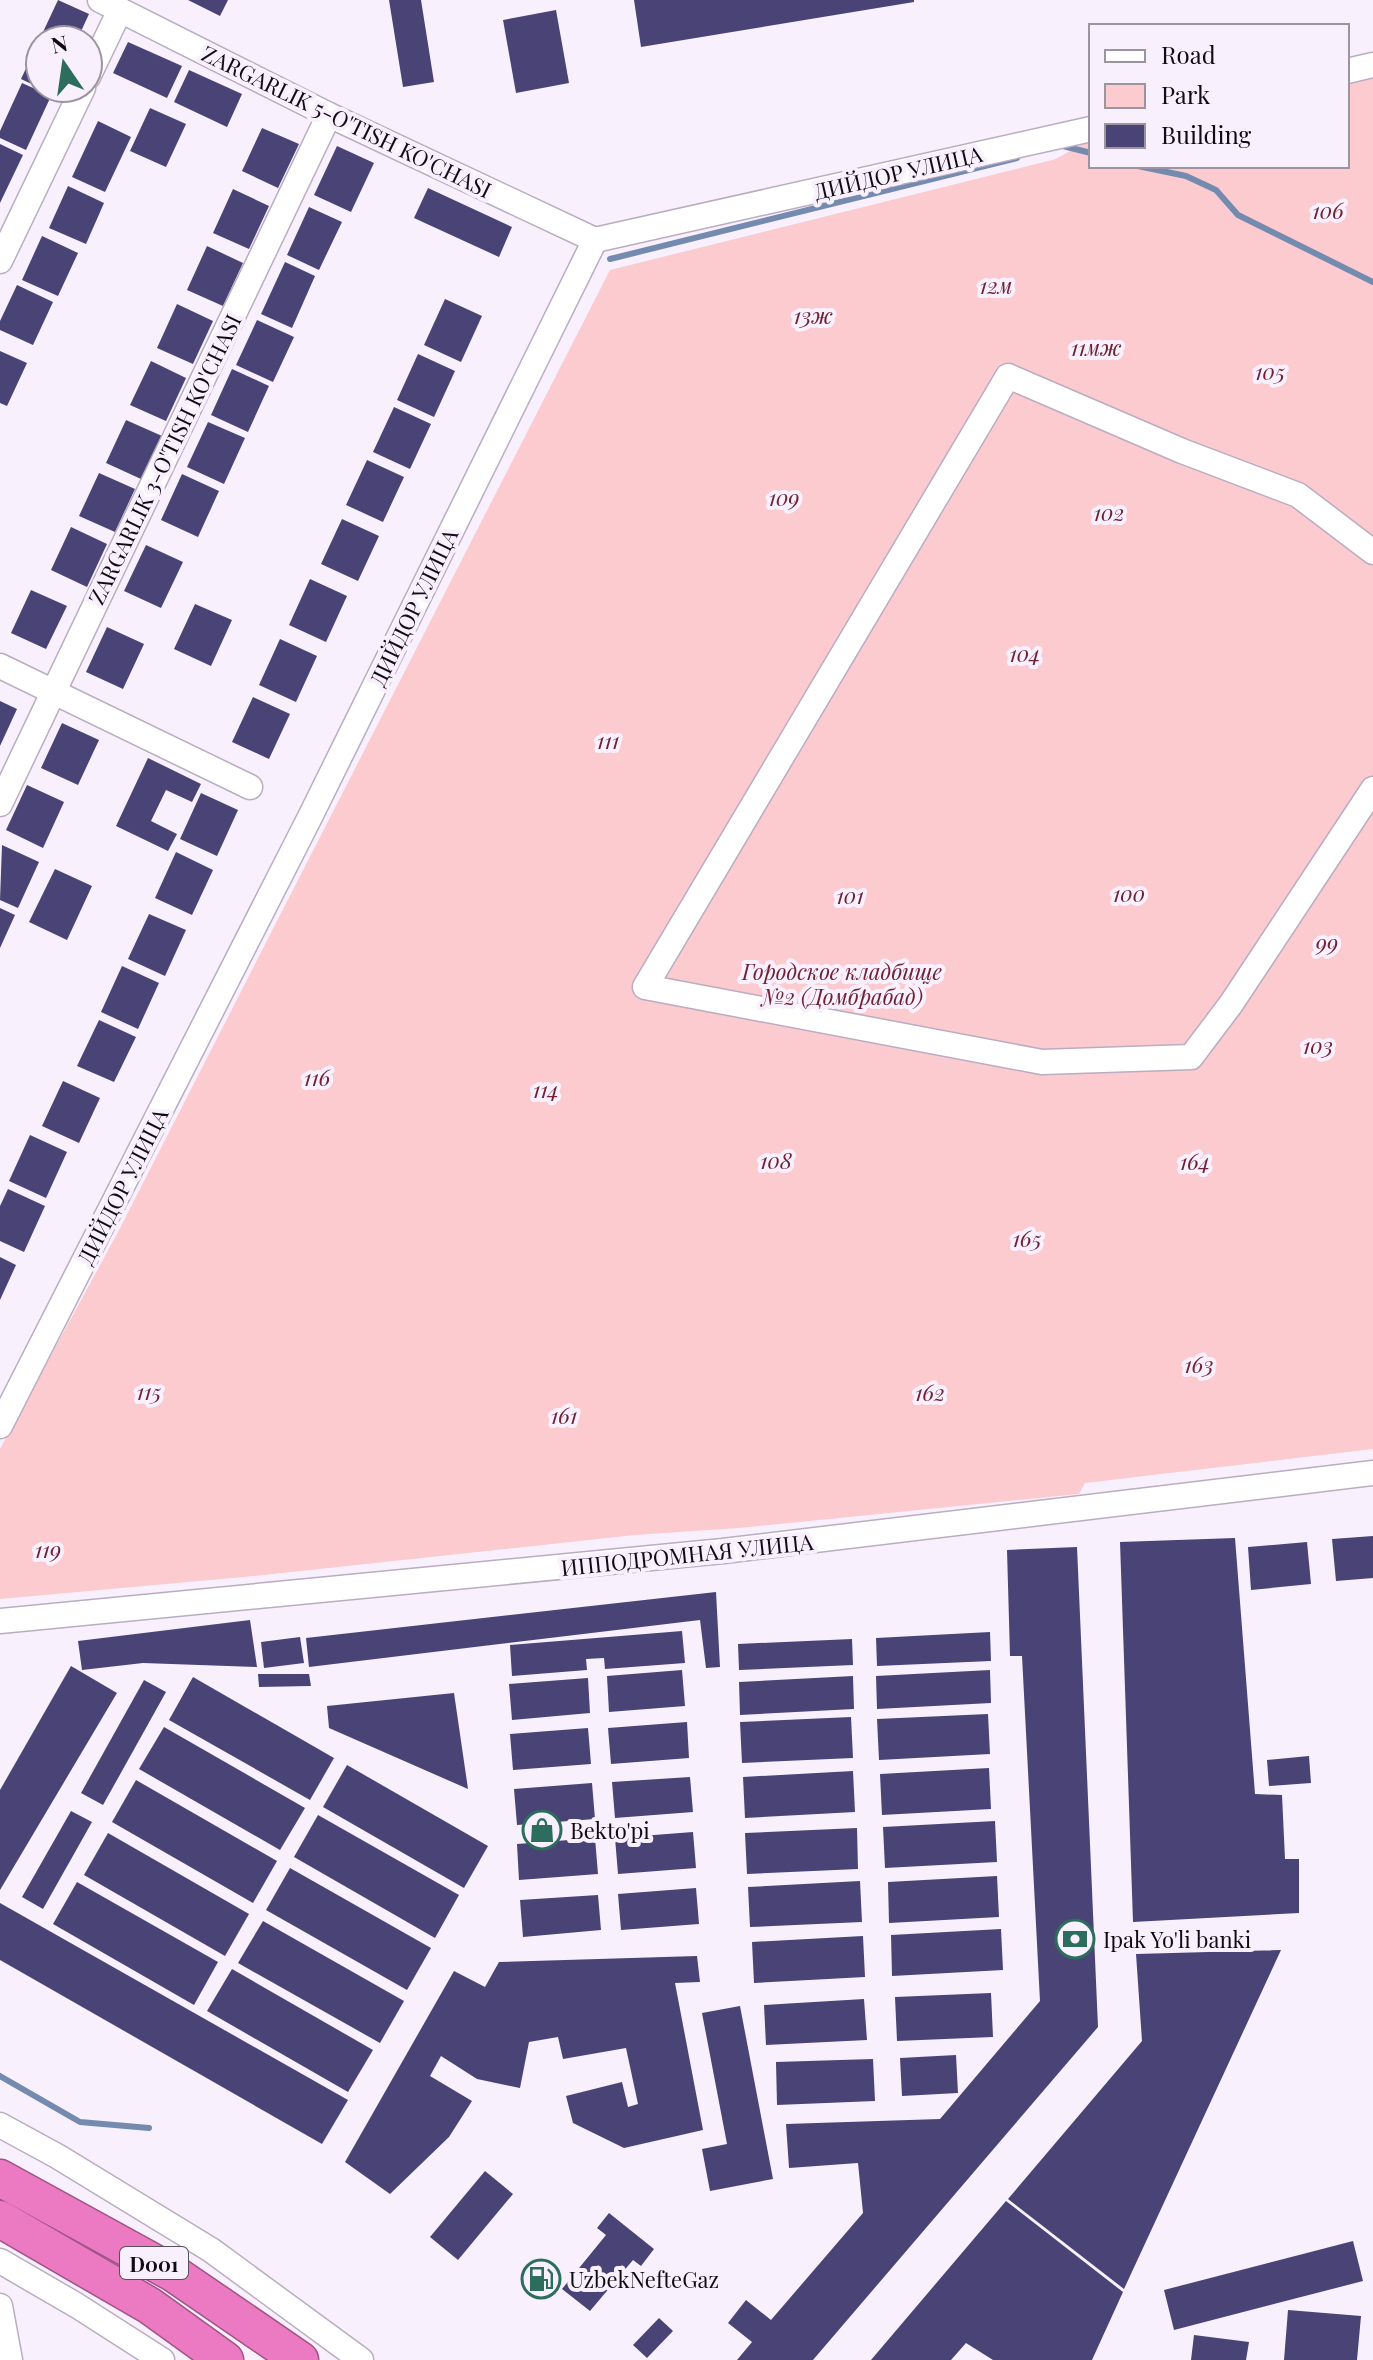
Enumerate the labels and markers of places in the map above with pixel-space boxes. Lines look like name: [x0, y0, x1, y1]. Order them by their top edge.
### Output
shop icon: Bekto'pi: [521, 1809, 563, 1851]
place label: Bekto'pi: [570, 1815, 650, 1845]
bank icon: Ipak Yo'li banki: [1054, 1918, 1096, 1960]
place label: Ipak Yo'li banki: [1103, 1924, 1251, 1954]
fuel station icon: UzbekNefteGaz: [520, 2258, 562, 2300]
place label: UzbekNefteGaz: [569, 2264, 719, 2294]

